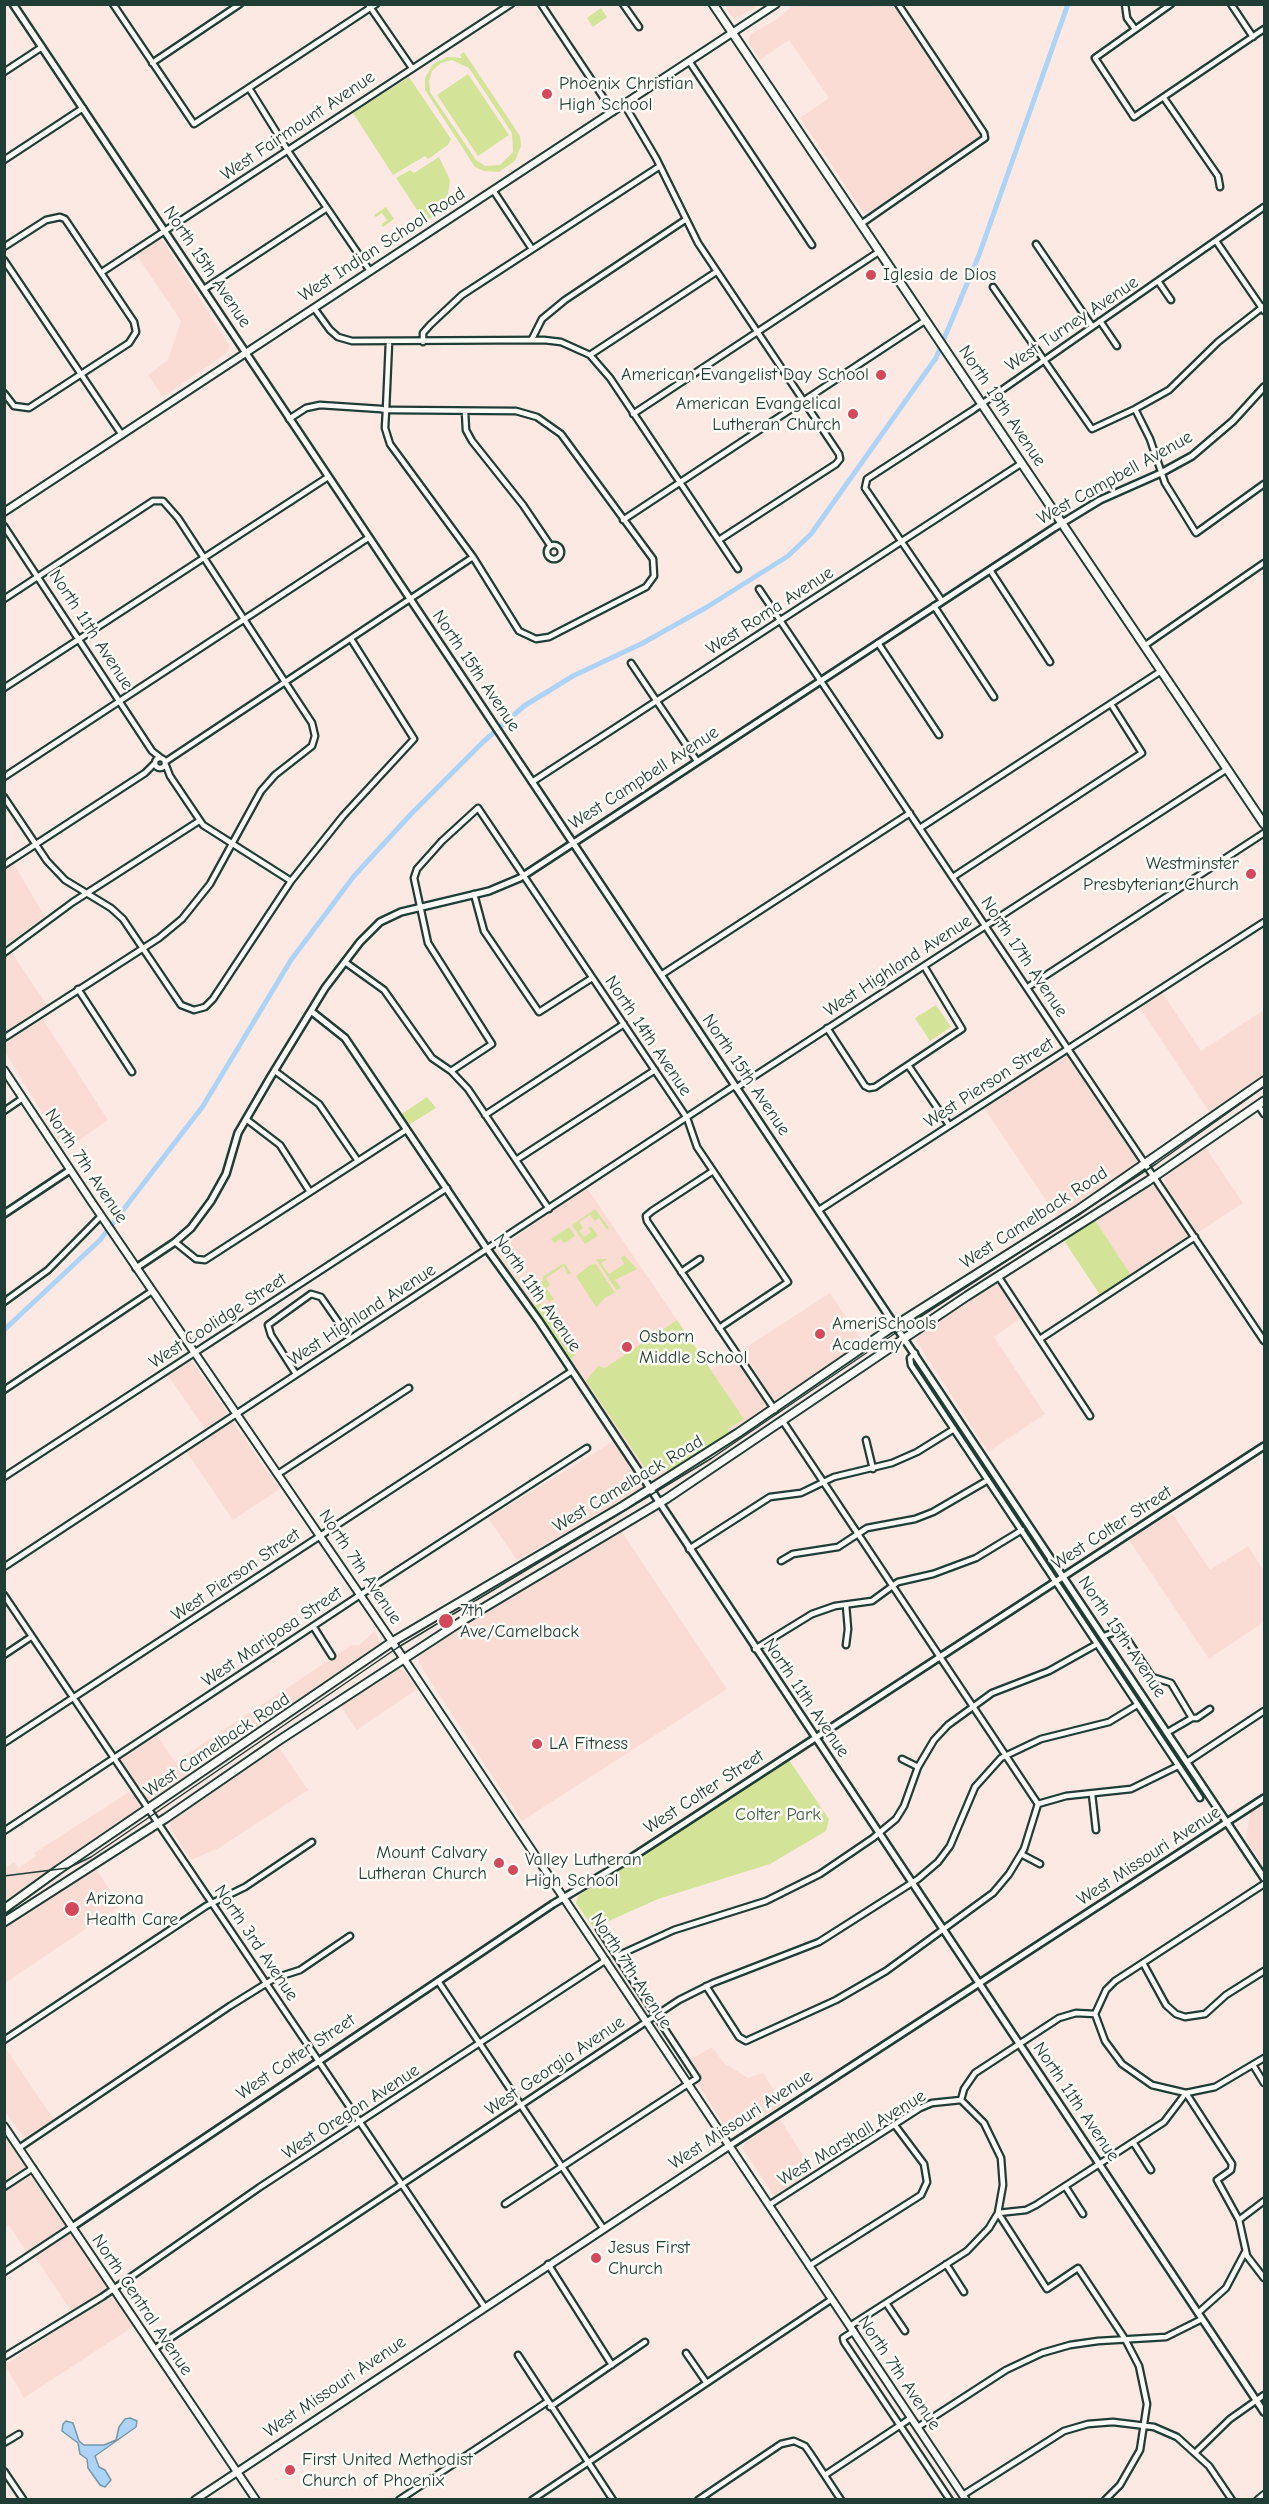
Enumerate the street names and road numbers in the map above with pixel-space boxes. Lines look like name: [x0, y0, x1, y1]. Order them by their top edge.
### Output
street label: West Fairmount Avenue: [217, 66, 379, 186]
street label: West Indian School Road: [295, 183, 469, 307]
street label: North 15th Avenue: [158, 202, 256, 332]
street label: West Turney Avenue: [1001, 272, 1143, 376]
street label: North 19th Avenue: [953, 341, 1051, 471]
street label: West Campbell Avenue: [1034, 426, 1196, 530]
street label: West Roma Avenue: [702, 562, 838, 660]
street label: North 11th Avenue: [44, 566, 138, 694]
street label: North 15th Avenue: [427, 606, 525, 736]
street label: West Campbell Avenue: [565, 722, 723, 834]
street label: North 17th Avenue: [976, 893, 1072, 1021]
street label: West Highland Avenue: [820, 910, 976, 1022]
street label: North 14th Avenue: [600, 972, 696, 1100]
street label: North 15th Avenue: [697, 1010, 795, 1140]
street label: West Pierson Street: [920, 1033, 1058, 1133]
street label: North 7th Avenue: [40, 1105, 132, 1227]
street label: West Camelback Road: [956, 1162, 1112, 1274]
street label: North 11th Avenue: [488, 1230, 586, 1356]
street label: West Highland Avenue: [284, 1259, 440, 1371]
street label: West Coolidge Street: [145, 1269, 291, 1373]
street label: West Camelback Road: [549, 1431, 707, 1537]
street label: West Colter Street: [1048, 1481, 1176, 1575]
street label: North 7th Avenue: [314, 1506, 406, 1628]
street label: West Pierson Street: [168, 1524, 304, 1626]
street label: North 15th Avenue: [1073, 1572, 1171, 1702]
street label: West Mariposa Street: [198, 1582, 346, 1692]
street label: North 11th Avenue: [758, 1634, 854, 1762]
street label: West Camelback Road: [140, 1688, 294, 1802]
street label: West Colter Street: [640, 1745, 768, 1839]
street label: West Missouri Avenue: [1073, 1801, 1225, 1911]
street label: North 3rd Avenue: [209, 1881, 303, 2005]
street label: North 7th Avenue: [586, 1909, 676, 2033]
street label: West Colter Street: [233, 2009, 359, 2105]
street label: West Georgia Avenue: [481, 2011, 629, 2121]
street label: North 11th Avenue: [1028, 2038, 1124, 2166]
street label: West Oregon Avenue: [278, 2060, 424, 2164]
street label: West Missouri Avenue: [665, 2065, 817, 2175]
street label: West Marshall Avenue: [774, 2085, 930, 2191]
street label: North Central Avenue: [87, 2230, 197, 2380]
street label: North 7th Avenue: [853, 2312, 945, 2434]
street label: West Missouri Avenue: [260, 2331, 410, 2443]

